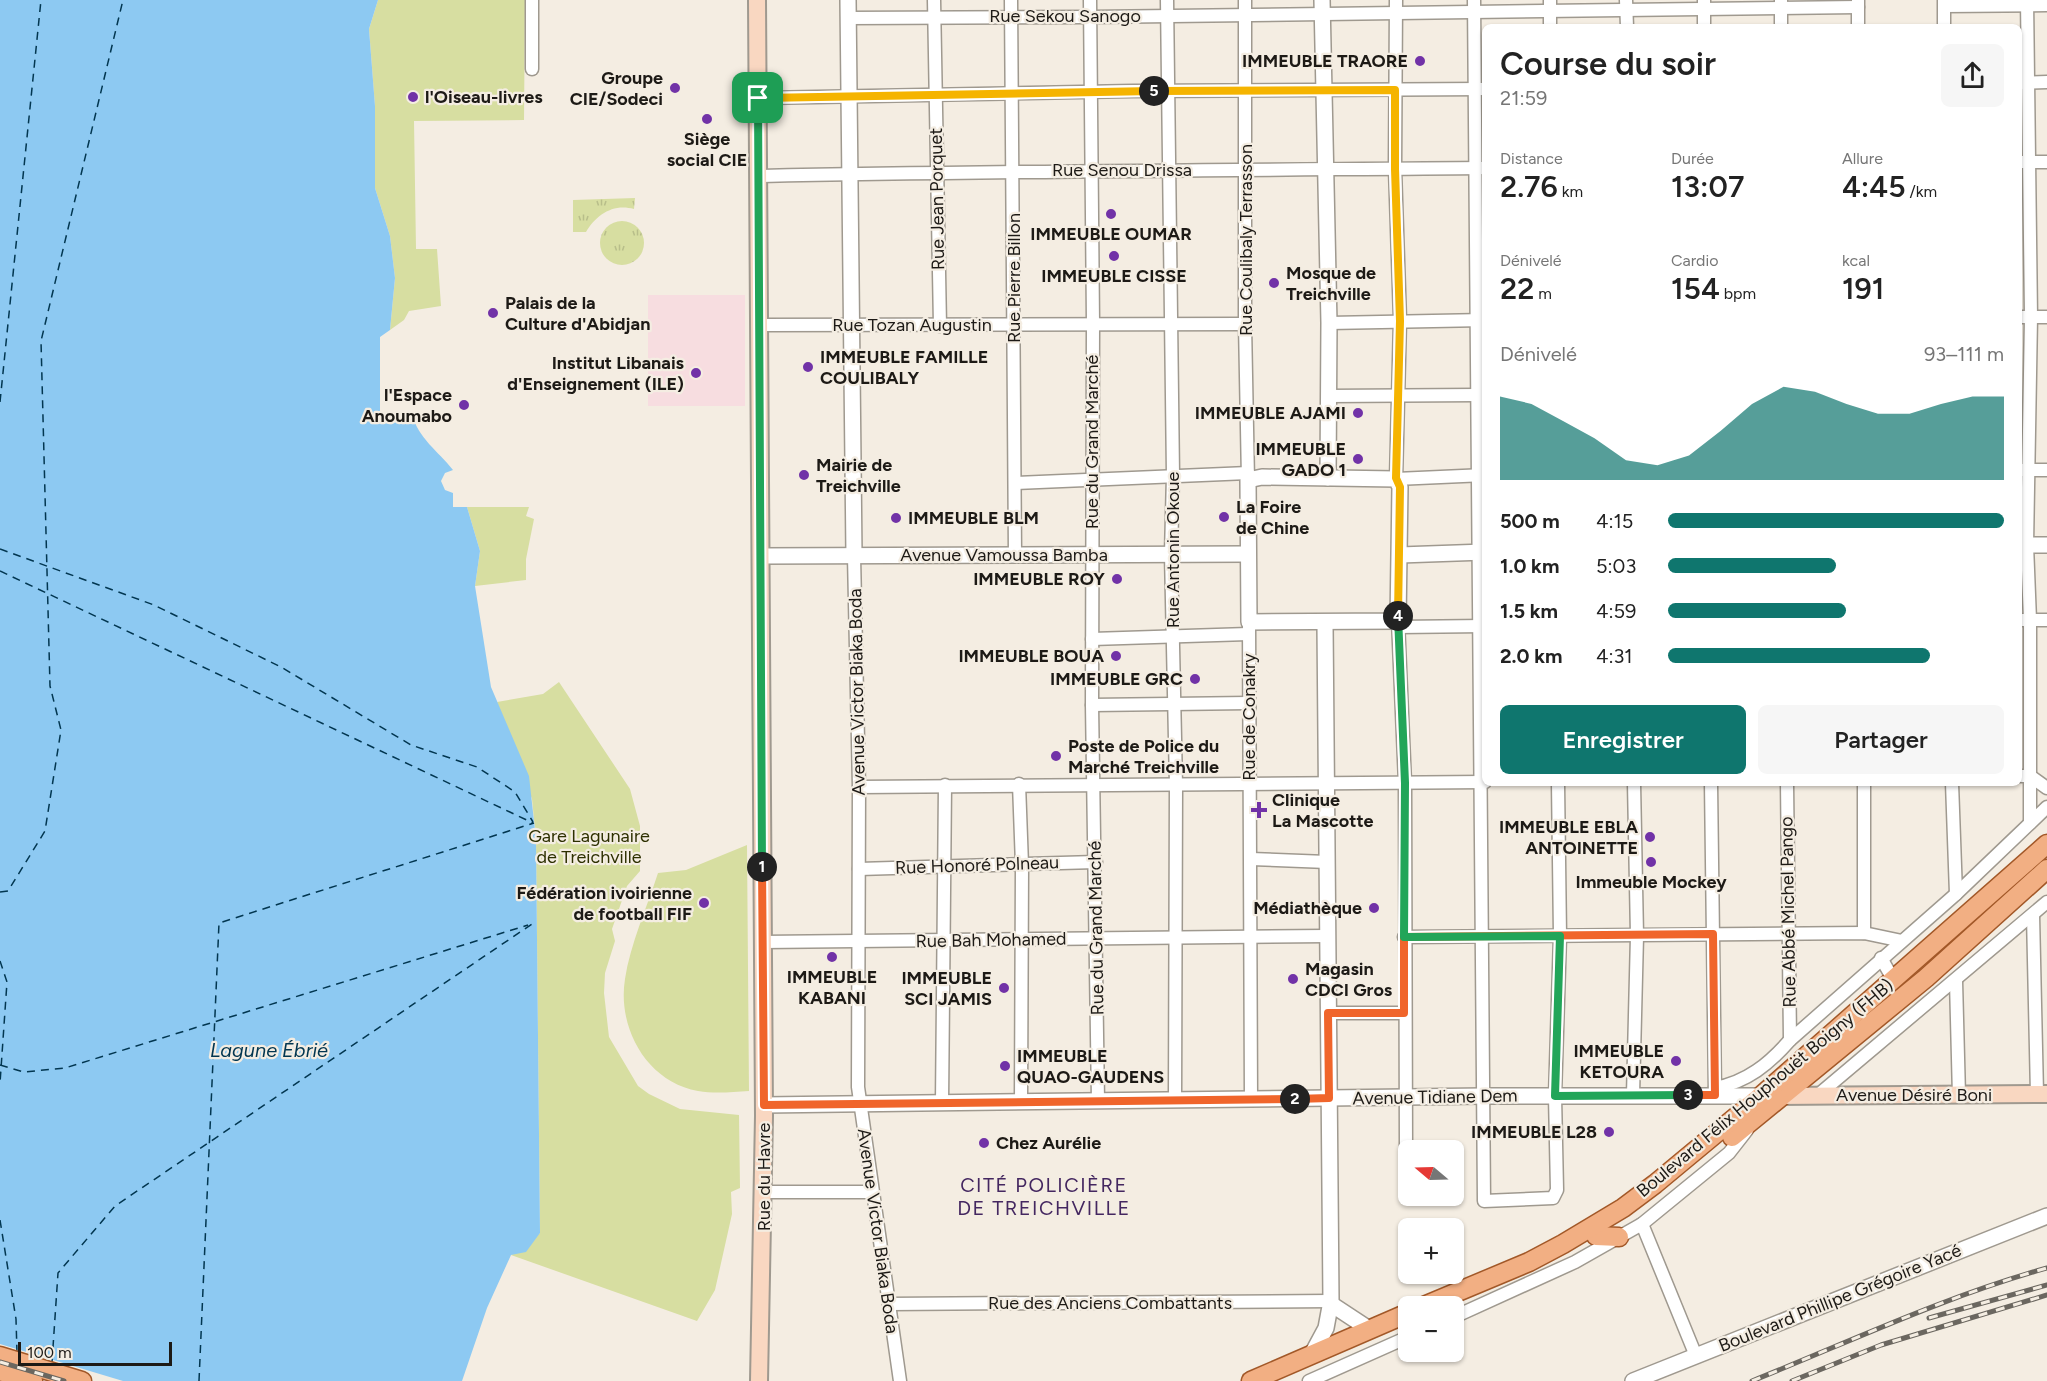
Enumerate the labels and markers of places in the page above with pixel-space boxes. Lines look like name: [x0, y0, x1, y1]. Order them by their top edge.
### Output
place label: IMMEUBLE TRAORE: [1242, 50, 1408, 72]
marker: IMMEUBLE TRAORE: [1413, 54, 1427, 68]
place label: Groupe CIE/Sodeci: [570, 67, 663, 110]
pin: [732, 72, 783, 123]
pin: 5: [1139, 76, 1169, 106]
marker: Groupe CIE/Sodeci: [668, 81, 682, 95]
place label: l'Oiseau-livres: [425, 86, 543, 108]
marker: l'Oiseau-livres: [406, 90, 420, 104]
marker: Siège social CIE: [700, 112, 714, 126]
place label: Siège social CIE: [667, 128, 747, 171]
marker: IMMEUBLE OUMAR: [1104, 207, 1118, 221]
place label: IMMEUBLE OUMAR: [1030, 223, 1192, 245]
marker: IMMEUBLE CISSE: [1107, 249, 1121, 263]
place label: Mosque de Treichville: [1286, 262, 1376, 305]
place label: IMMEUBLE CISSE: [1041, 265, 1187, 287]
marker: Mosque de Treichville: [1267, 276, 1281, 290]
place label: Palais de la Culture d'Abidjan: [505, 292, 650, 335]
marker: Palais de la Culture d'Abidjan: [486, 306, 500, 320]
place label: IMMEUBLE FAMILLE COULIBALY: [820, 346, 988, 389]
place label: Institut Libanais d'Enseignement (ILE): [507, 352, 685, 395]
marker: IMMEUBLE FAMILLE COULIBALY: [801, 360, 815, 374]
marker: Institut Libanais d'Enseignement (ILE): [689, 366, 703, 380]
place label: l'Espace Anoumabo: [362, 384, 452, 427]
marker: l'Espace Anoumabo: [457, 398, 471, 412]
place label: IMMEUBLE AJAMI: [1195, 402, 1346, 424]
marker: IMMEUBLE AJAMI: [1351, 406, 1365, 420]
place label: IMMEUBLE GADO 1: [1255, 438, 1346, 481]
marker: IMMEUBLE GADO 1: [1351, 452, 1365, 466]
place label: Mairie de Treichville: [816, 454, 901, 497]
marker: Mairie de Treichville: [797, 468, 811, 482]
place label: La Foire de Chine: [1236, 496, 1309, 539]
place label: IMMEUBLE BLM: [908, 507, 1039, 529]
marker: La Foire de Chine: [1217, 510, 1231, 524]
marker: IMMEUBLE BLM: [889, 511, 903, 525]
place label: IMMEUBLE ROY: [973, 568, 1105, 590]
marker: IMMEUBLE ROY: [1110, 572, 1124, 586]
pin: 4: [1383, 601, 1413, 631]
place label: IMMEUBLE BOUA: [958, 645, 1104, 667]
marker: IMMEUBLE BOUA: [1109, 649, 1123, 663]
place label: IMMEUBLE GRC: [1050, 668, 1183, 690]
marker: IMMEUBLE GRC: [1188, 672, 1202, 686]
place label: Poste de Police du Marché Treichville: [1068, 735, 1219, 778]
marker: Poste de Police du Marché Treichville: [1049, 749, 1063, 763]
place label: Clinique La Mascotte: [1272, 789, 1374, 832]
marker: Clinique La Mascotte: [1250, 801, 1268, 819]
place label: IMMEUBLE EBLA ANTOINETTE: [1499, 816, 1638, 859]
marker: IMMEUBLE EBLA ANTOINETTE: [1643, 830, 1657, 844]
pin: 1: [747, 852, 777, 882]
marker: Immeuble Mockey: [1644, 855, 1658, 869]
place label: Immeuble Mockey: [1575, 871, 1727, 893]
place label: Fédération ivoirienne de football FIF: [517, 882, 692, 925]
marker: Fédération ivoirienne de football FIF: [697, 896, 711, 910]
place label: Médiathèque: [1253, 897, 1362, 919]
marker: Médiathèque: [1367, 901, 1381, 915]
marker: IMMEUBLE KABANI: [825, 950, 839, 964]
place label: Magasin CDCI Gros: [1305, 958, 1393, 1001]
place label: IMMEUBLE KABANI: [787, 966, 877, 1009]
place label: IMMEUBLE SCI JAMIS: [901, 967, 992, 1010]
marker: Magasin CDCI Gros: [1286, 972, 1300, 986]
marker: IMMEUBLE SCI JAMIS: [997, 981, 1011, 995]
place label: IMMEUBLE KETOURA: [1573, 1040, 1664, 1083]
place label: IMMEUBLE QUAO-GAUDENS: [1017, 1045, 1164, 1088]
marker: IMMEUBLE KETOURA: [1669, 1054, 1683, 1068]
marker: IMMEUBLE QUAO-GAUDENS: [998, 1059, 1012, 1073]
pin: 3: [1673, 1080, 1703, 1110]
pin: 2: [1280, 1084, 1310, 1114]
place label: IMMEUBLE L28: [1471, 1121, 1597, 1143]
marker: IMMEUBLE L28: [1602, 1125, 1616, 1139]
place label: Chez Aurélie: [996, 1132, 1101, 1154]
marker: Chez Aurélie: [977, 1136, 991, 1150]

